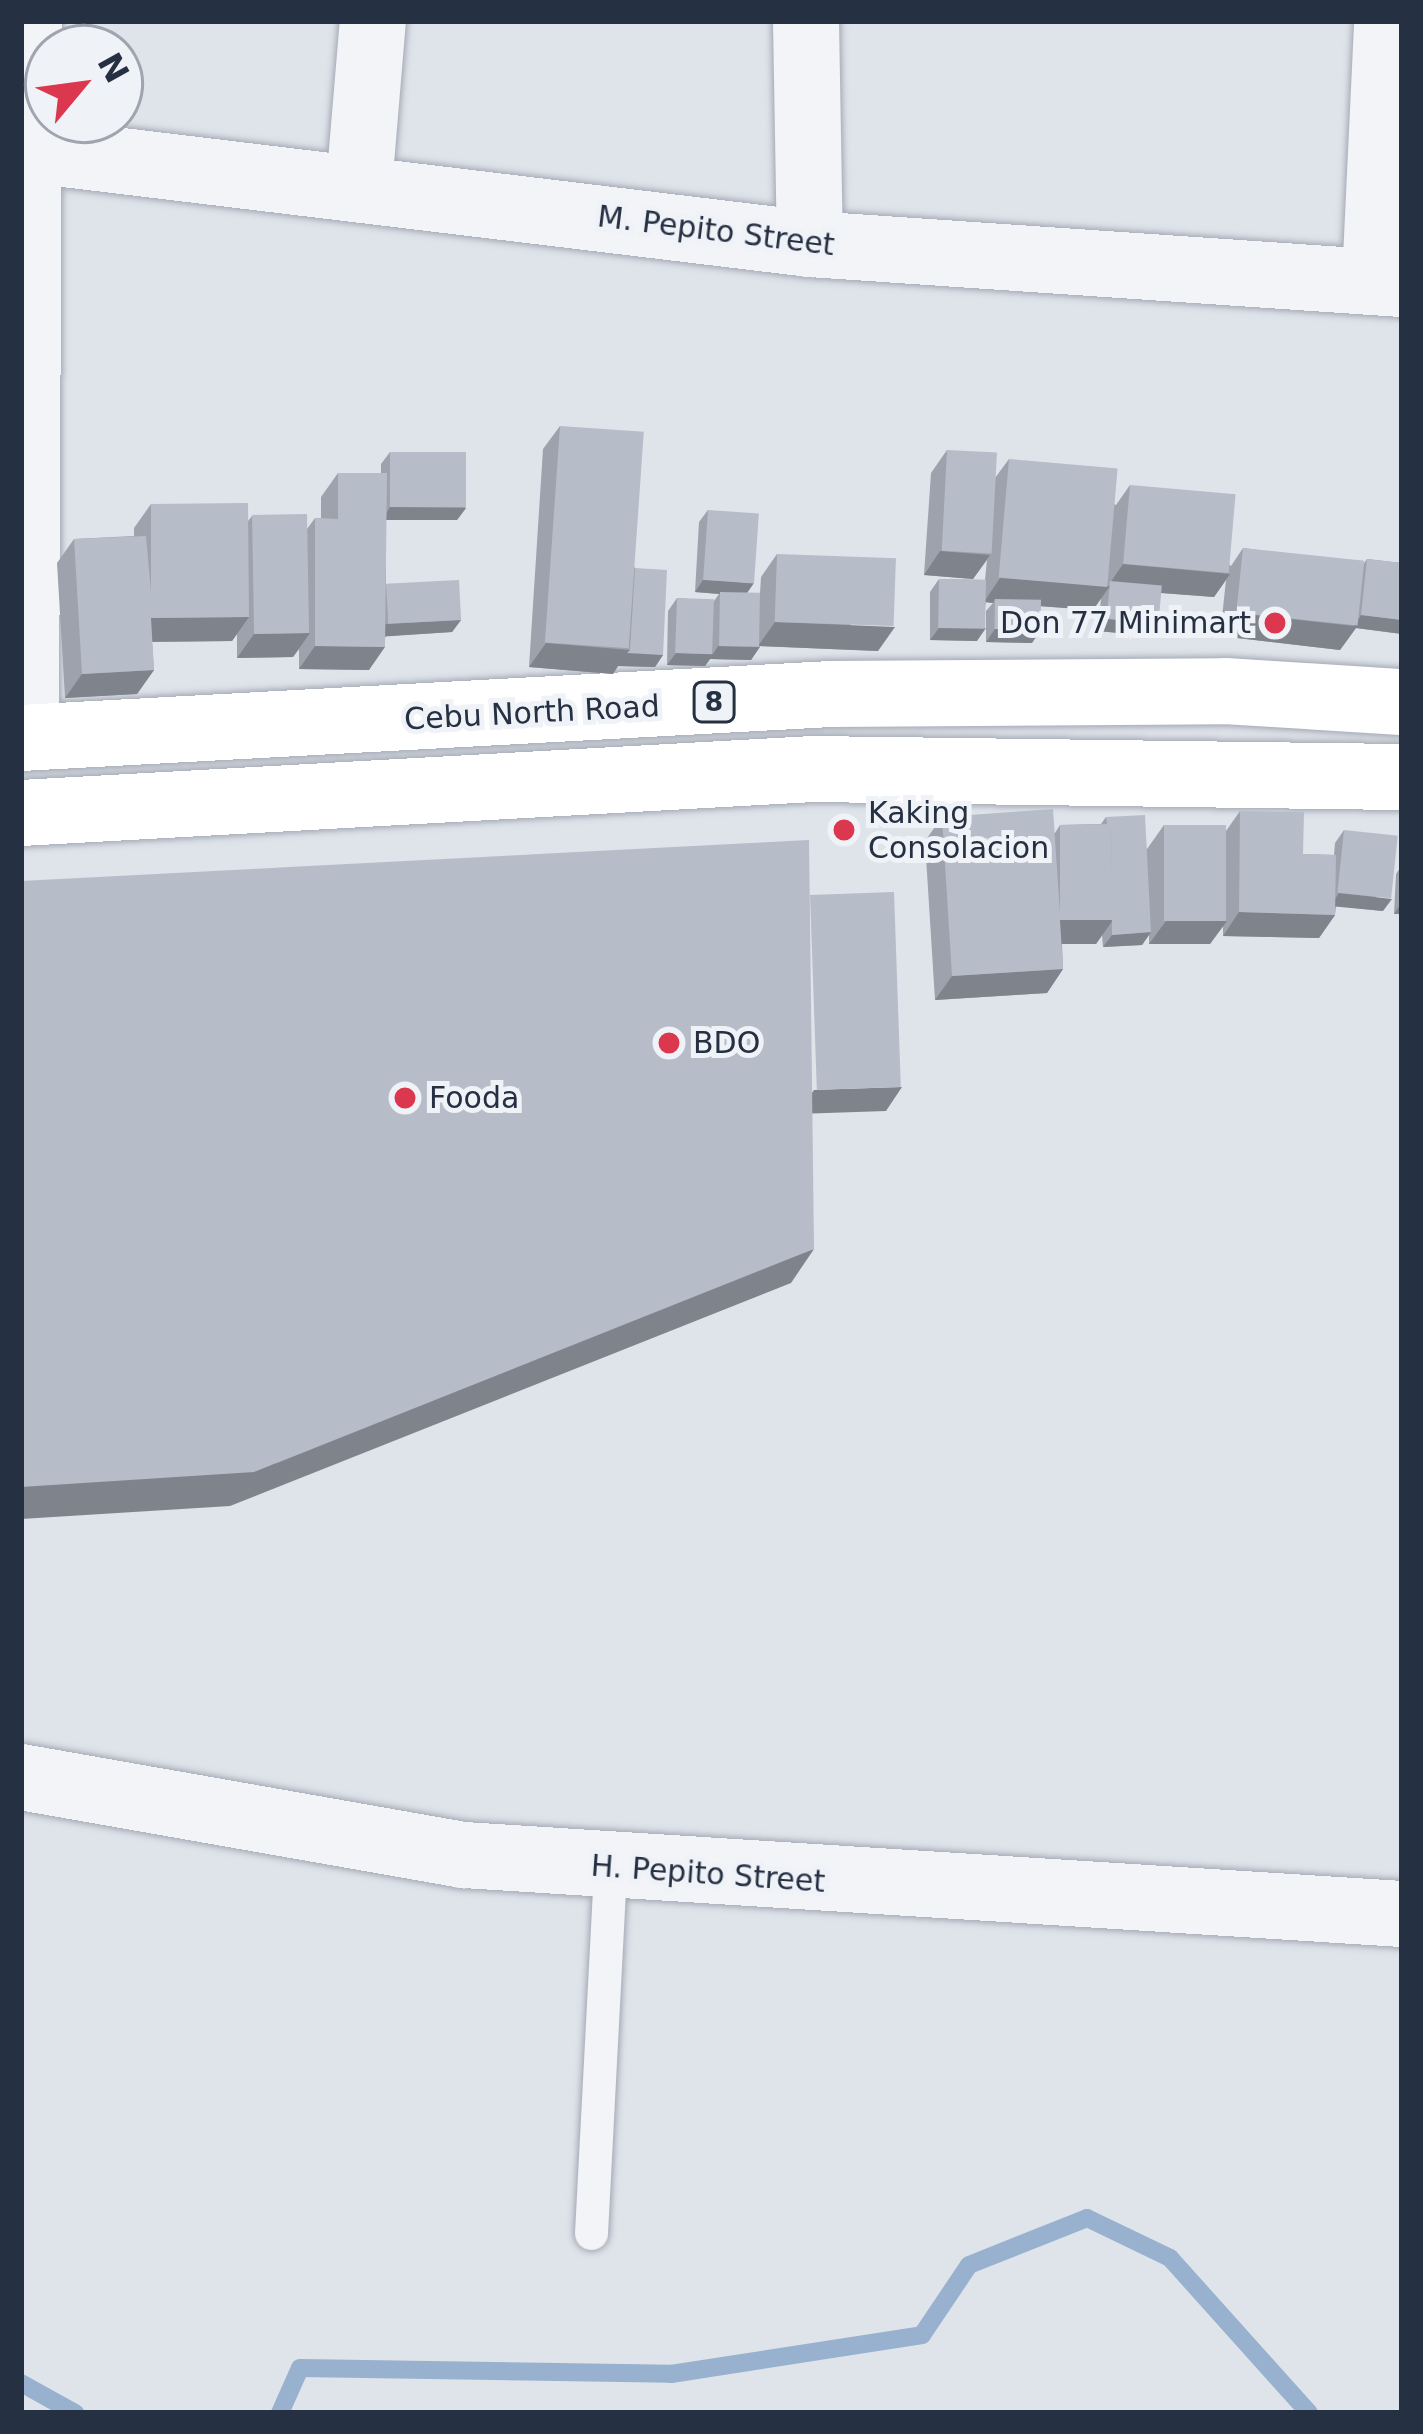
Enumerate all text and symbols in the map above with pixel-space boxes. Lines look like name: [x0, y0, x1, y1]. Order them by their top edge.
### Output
north arrow: [24, 24, 144, 144]
text: N: [90, 46, 137, 89]
street label: M. Pepito Street: [595, 199, 837, 263]
place label: Don 77 Minimart: [1000, 605, 1251, 641]
marker: Don 77 Minimart: [1262, 610, 1288, 636]
road number: 8: [690, 681, 738, 723]
street label: Cebu North Road: [403, 688, 661, 738]
place label: Kaking Consolacion: [868, 795, 1049, 866]
marker: Kaking Consolacion: [831, 817, 857, 843]
place label: BDO: [693, 1025, 760, 1061]
marker: BDO: [656, 1030, 682, 1056]
place label: Fooda: [429, 1080, 519, 1116]
marker: Fooda: [392, 1085, 418, 1111]
street label: H. Pepito Street: [590, 1848, 826, 1900]

